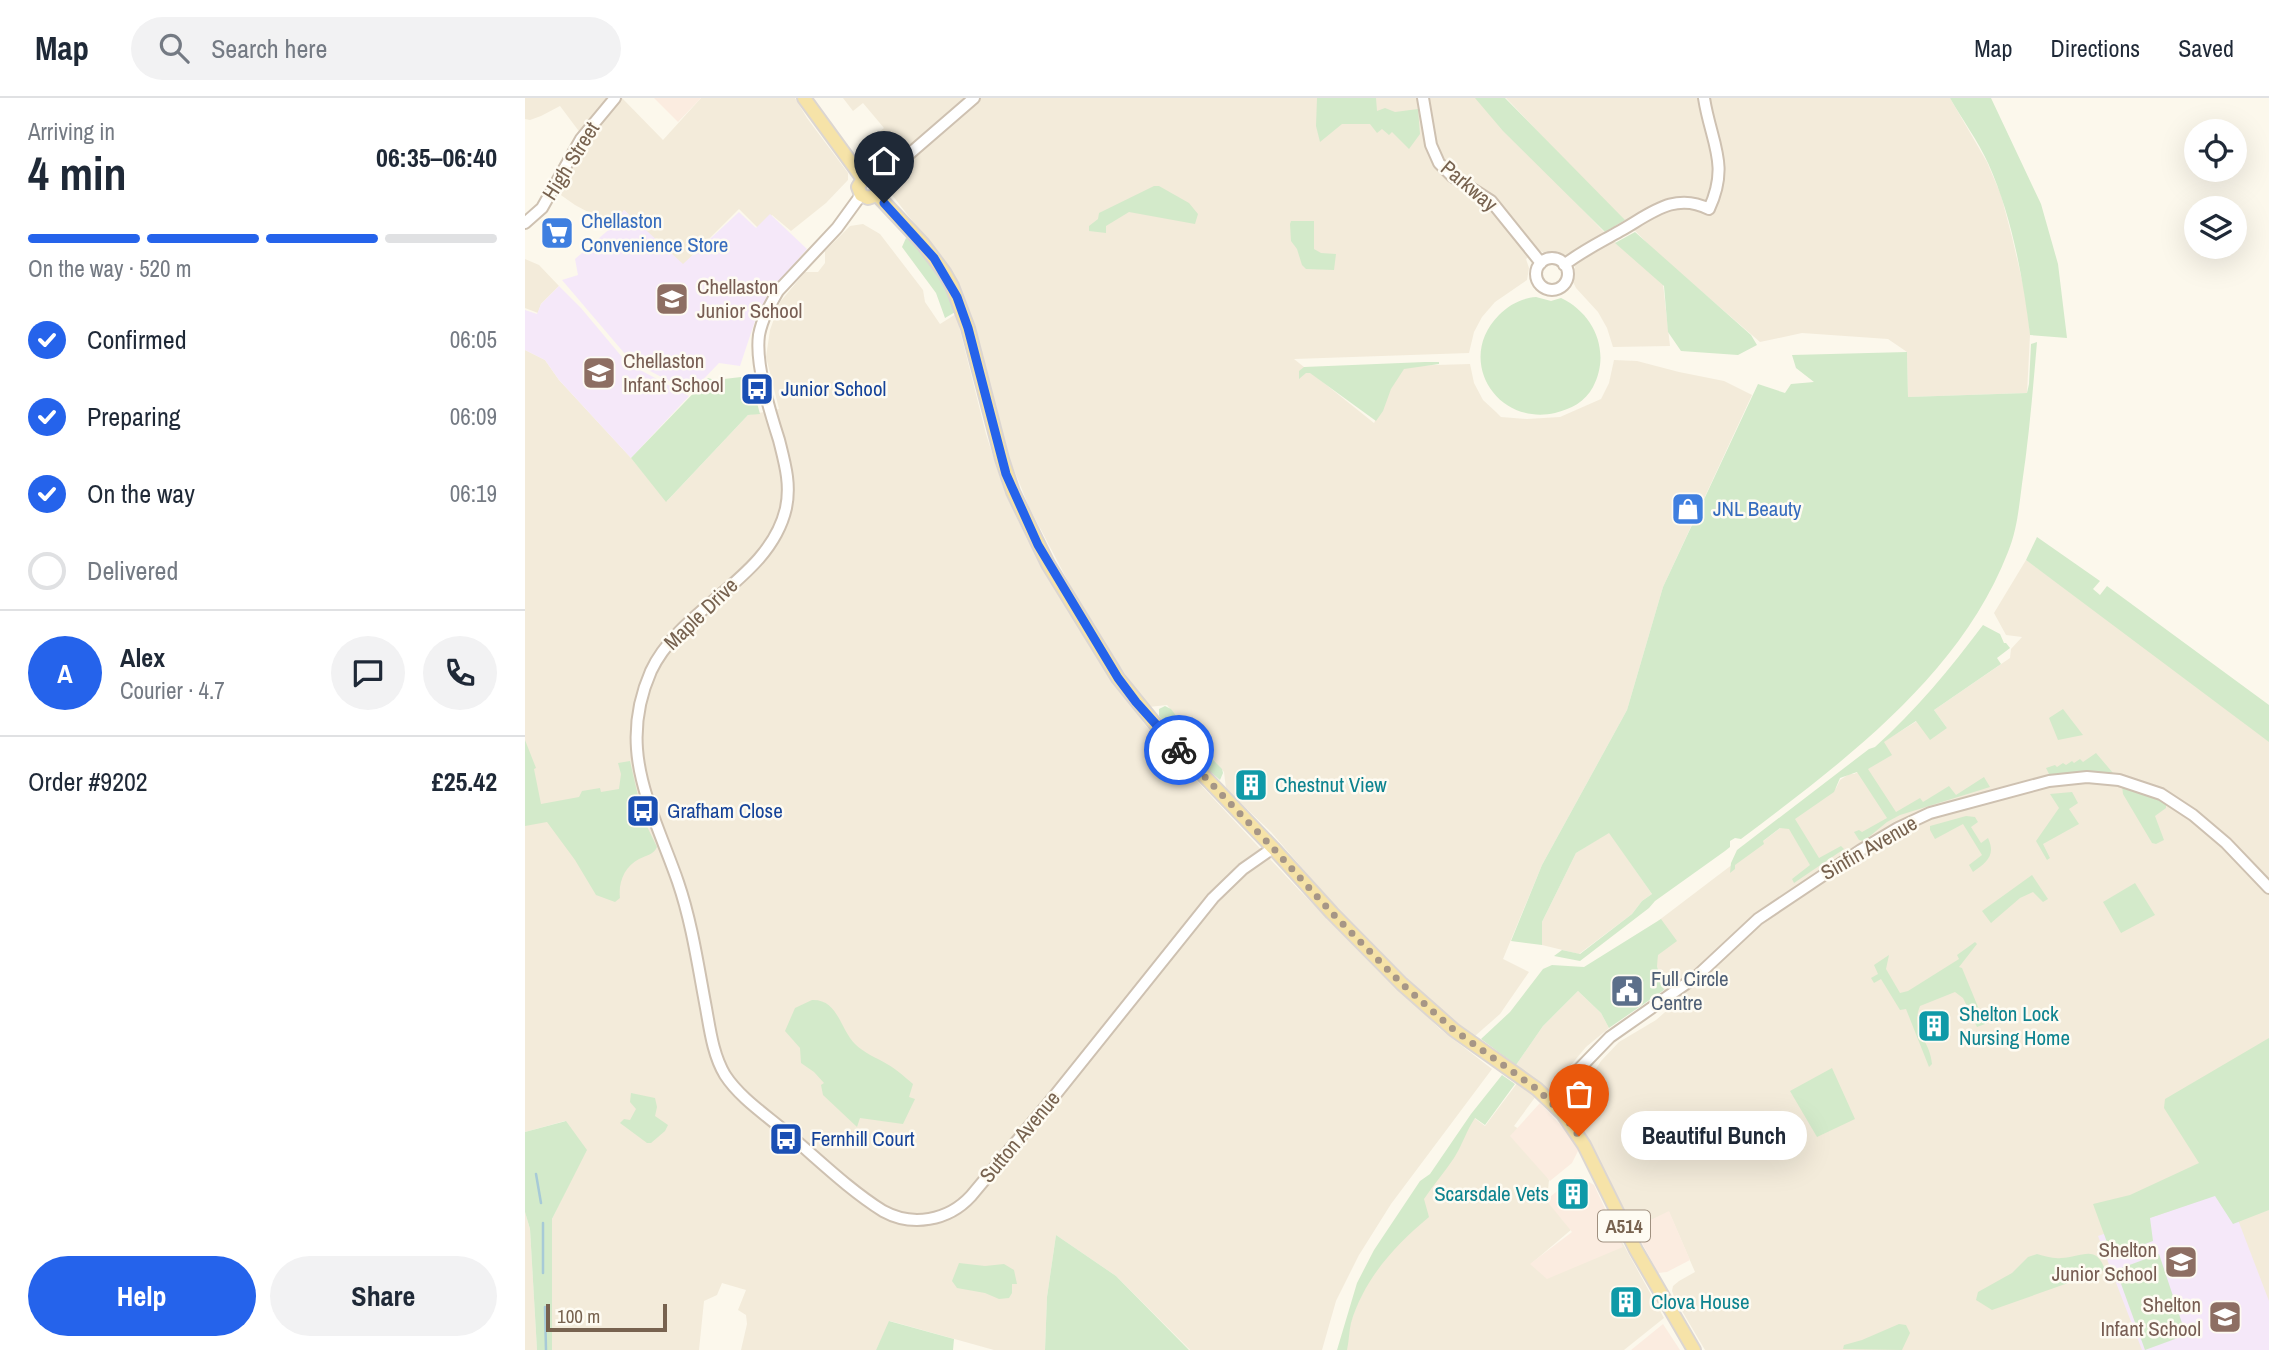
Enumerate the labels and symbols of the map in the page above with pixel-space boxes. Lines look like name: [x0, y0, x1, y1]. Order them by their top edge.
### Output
street label: High Street: [535, 116, 606, 205]
pin: [854, 131, 914, 203]
street label: Parkway: [1435, 153, 1504, 218]
place label: Chellaston Convenience Store: [581, 206, 728, 259]
supermarket icon: Chellaston Convenience Store: [538, 214, 576, 252]
place label: Chellaston Junior School: [697, 272, 802, 325]
school or university icon: Chellaston Junior School: [653, 280, 691, 318]
place label: Chellaston Infant School: [623, 346, 724, 399]
school or university icon: Chellaston Infant School: [580, 354, 618, 392]
bus stop icon: Junior School: [738, 370, 776, 408]
place label: Junior School: [781, 374, 886, 403]
shop icon: JNL Beauty: [1669, 490, 1707, 528]
place label: JNL Beauty: [1713, 494, 1802, 523]
street label: Maple Drive: [657, 571, 744, 656]
courier: [1144, 715, 1214, 785]
building icon: Chestnut View: [1232, 766, 1270, 804]
place label: Chestnut View: [1275, 770, 1387, 799]
bus stop icon: Grafham Close: [624, 792, 662, 830]
place label: Grafham Close: [667, 796, 783, 825]
street label: Sinfin Avenue: [1815, 808, 1922, 887]
place label: Full Circle Centre: [1651, 964, 1729, 1017]
public building icon: Full Circle Centre: [1608, 972, 1646, 1010]
place label: Shelton Lock Nursing Home: [1959, 999, 2070, 1052]
building icon: Shelton Lock Nursing Home: [1915, 1007, 1953, 1045]
pin: [1549, 1064, 1609, 1136]
street label: Sutton Avenue: [973, 1085, 1067, 1189]
callout: Beautiful Bunch: [1621, 1112, 1807, 1160]
bus stop icon: Fernhill Court: [767, 1120, 805, 1158]
place label: Fernhill Court: [811, 1124, 915, 1153]
building icon: Scarsdale Vets: [1554, 1175, 1592, 1213]
place label: Scarsdale Vets: [1434, 1179, 1549, 1208]
road number: A514: [1598, 1210, 1650, 1242]
place label: Shelton Junior School: [2052, 1235, 2157, 1288]
school or university icon: Shelton Junior School: [2162, 1243, 2200, 1281]
building icon: Clova House: [1607, 1283, 1645, 1321]
place label: Clova House: [1651, 1287, 1750, 1316]
place label: Shelton Infant School: [2100, 1290, 2201, 1343]
school or university icon: Shelton Infant School: [2206, 1298, 2244, 1336]
scale bar: [546, 1301, 667, 1333]

